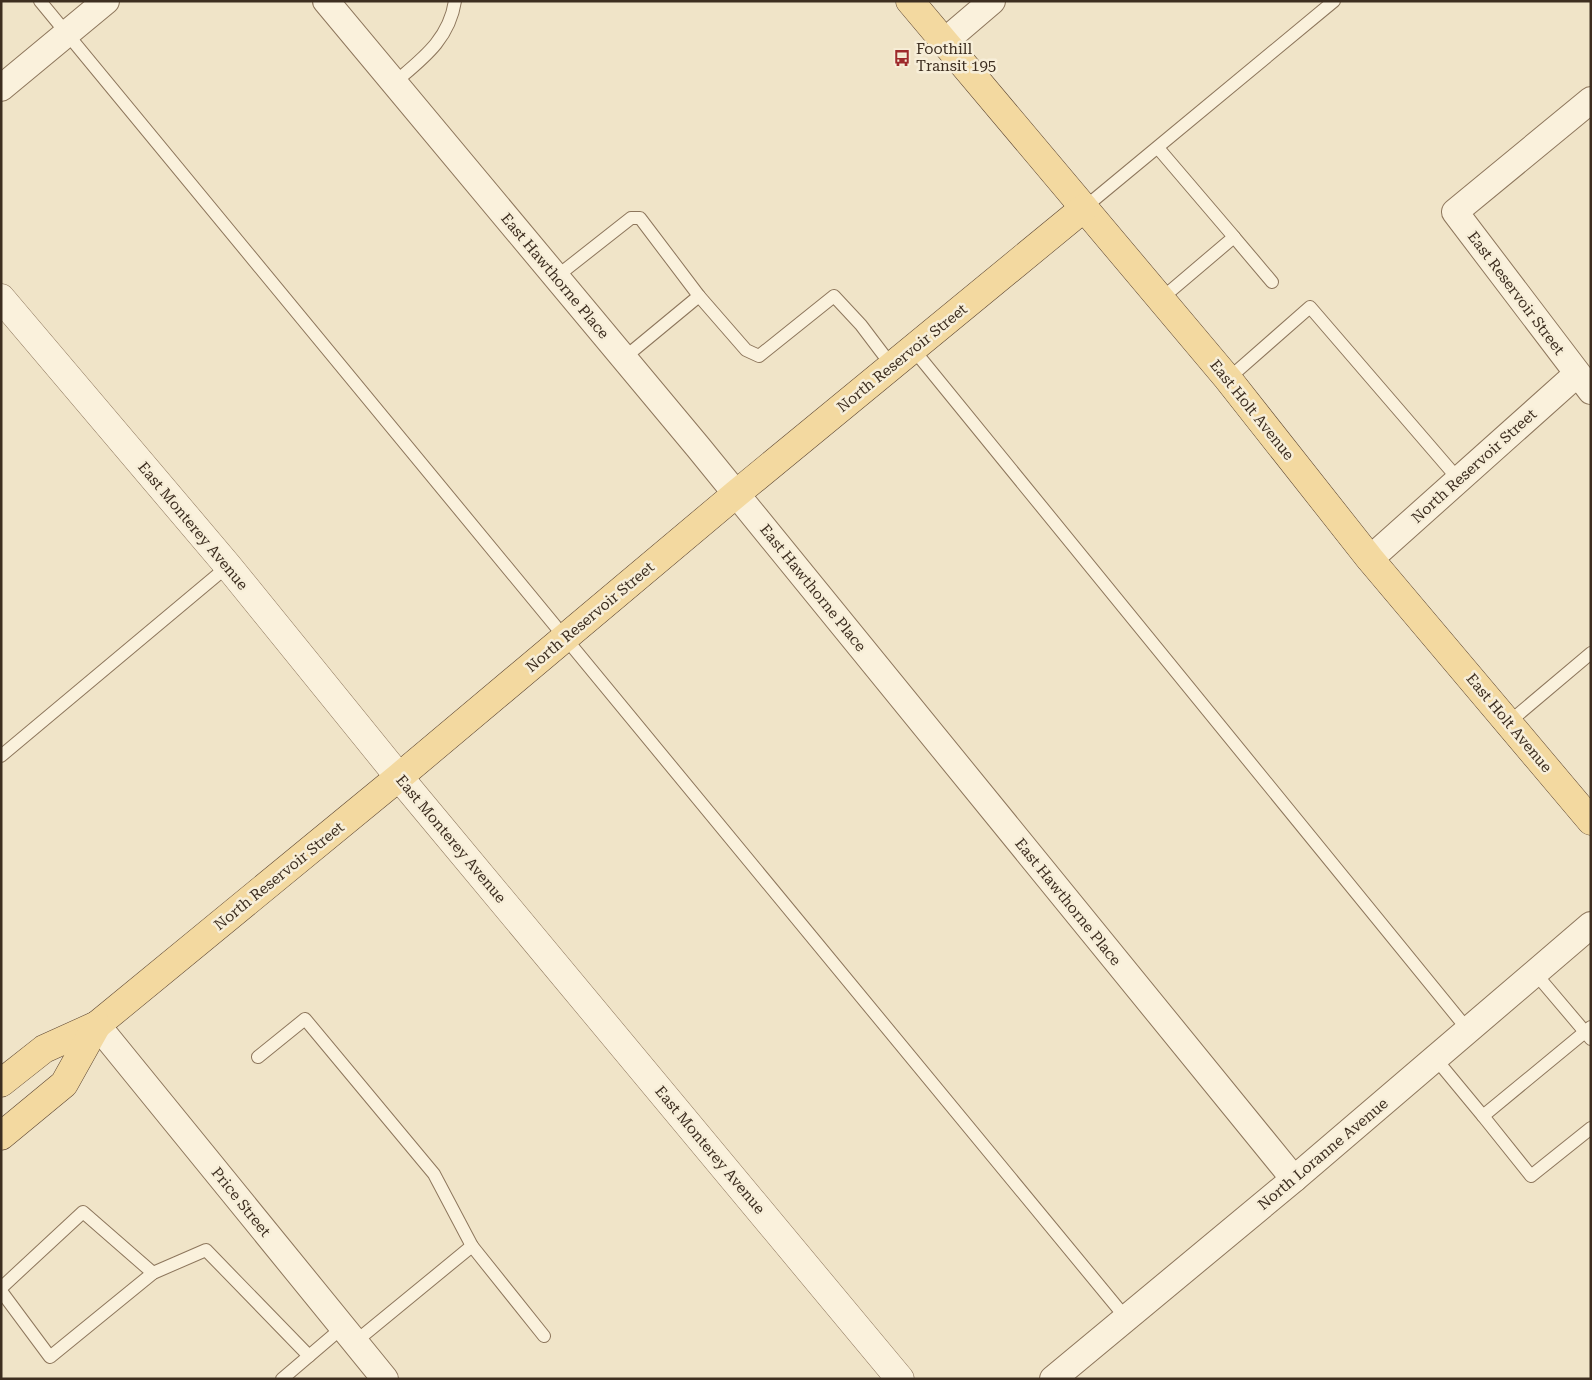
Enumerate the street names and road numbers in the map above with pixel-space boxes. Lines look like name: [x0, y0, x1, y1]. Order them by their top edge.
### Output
street label: East Hawthorne Place: [497, 209, 613, 343]
street label: East Reservoir Street: [1464, 228, 1569, 359]
street label: North Reservoir Street: [833, 300, 971, 416]
street label: East Holt Avenue: [1206, 356, 1298, 464]
street label: North Reservoir Street: [1408, 405, 1541, 527]
street label: East Monterey Avenue: [134, 458, 252, 594]
street label: East Hawthorne Place: [756, 521, 870, 655]
street label: North Reservoir Street: [522, 558, 658, 676]
street label: East Holt Avenue: [1462, 670, 1556, 776]
street label: East Monterey Avenue: [392, 771, 510, 907]
street label: North Reservoir Street: [210, 818, 348, 934]
street label: East Hawthorne Place: [1011, 835, 1125, 969]
street label: East Monterey Avenue: [651, 1082, 769, 1218]
street label: North Loranne Avenue: [1254, 1094, 1392, 1214]
street label: Price Street: [208, 1164, 275, 1241]

